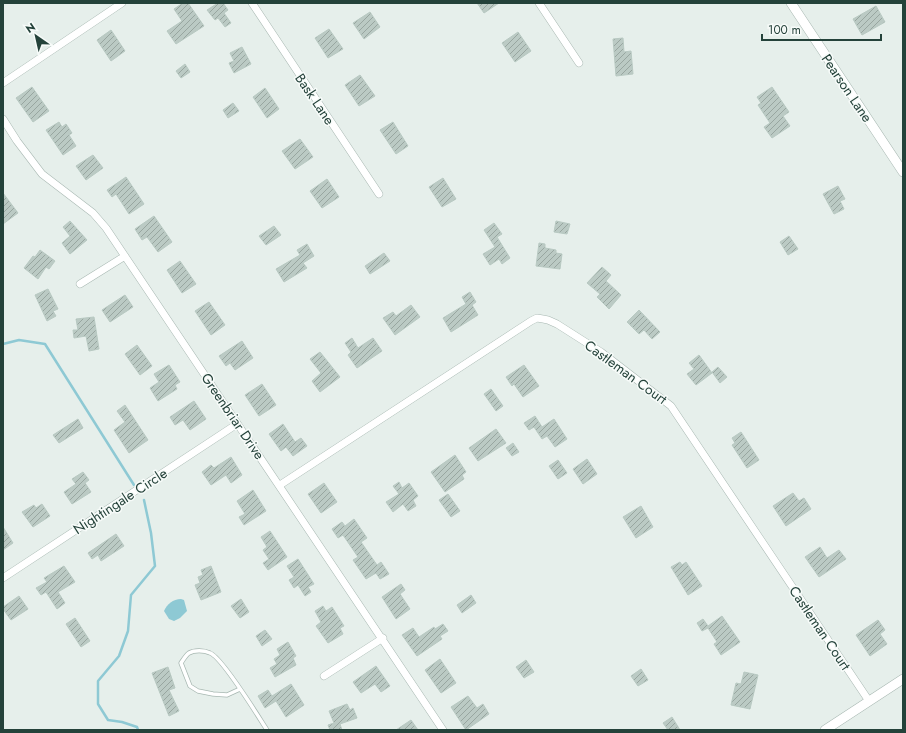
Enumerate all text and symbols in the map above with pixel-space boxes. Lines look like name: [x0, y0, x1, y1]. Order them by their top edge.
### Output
north arrow: [16, 16, 56, 56]
scale bar: [762, 16, 881, 42]
text: N: [22, 19, 39, 37]
text: 100 m: [768, 21, 801, 39]
street label: Pearson Lane: [817, 50, 877, 126]
street label: Bask Lane: [290, 69, 340, 129]
street label: Castleman Court: [581, 335, 672, 409]
street label: Greenbriar Drive: [197, 369, 269, 463]
street label: Nightingale Circle: [69, 463, 171, 539]
street label: Castleman Court: [784, 582, 856, 675]

